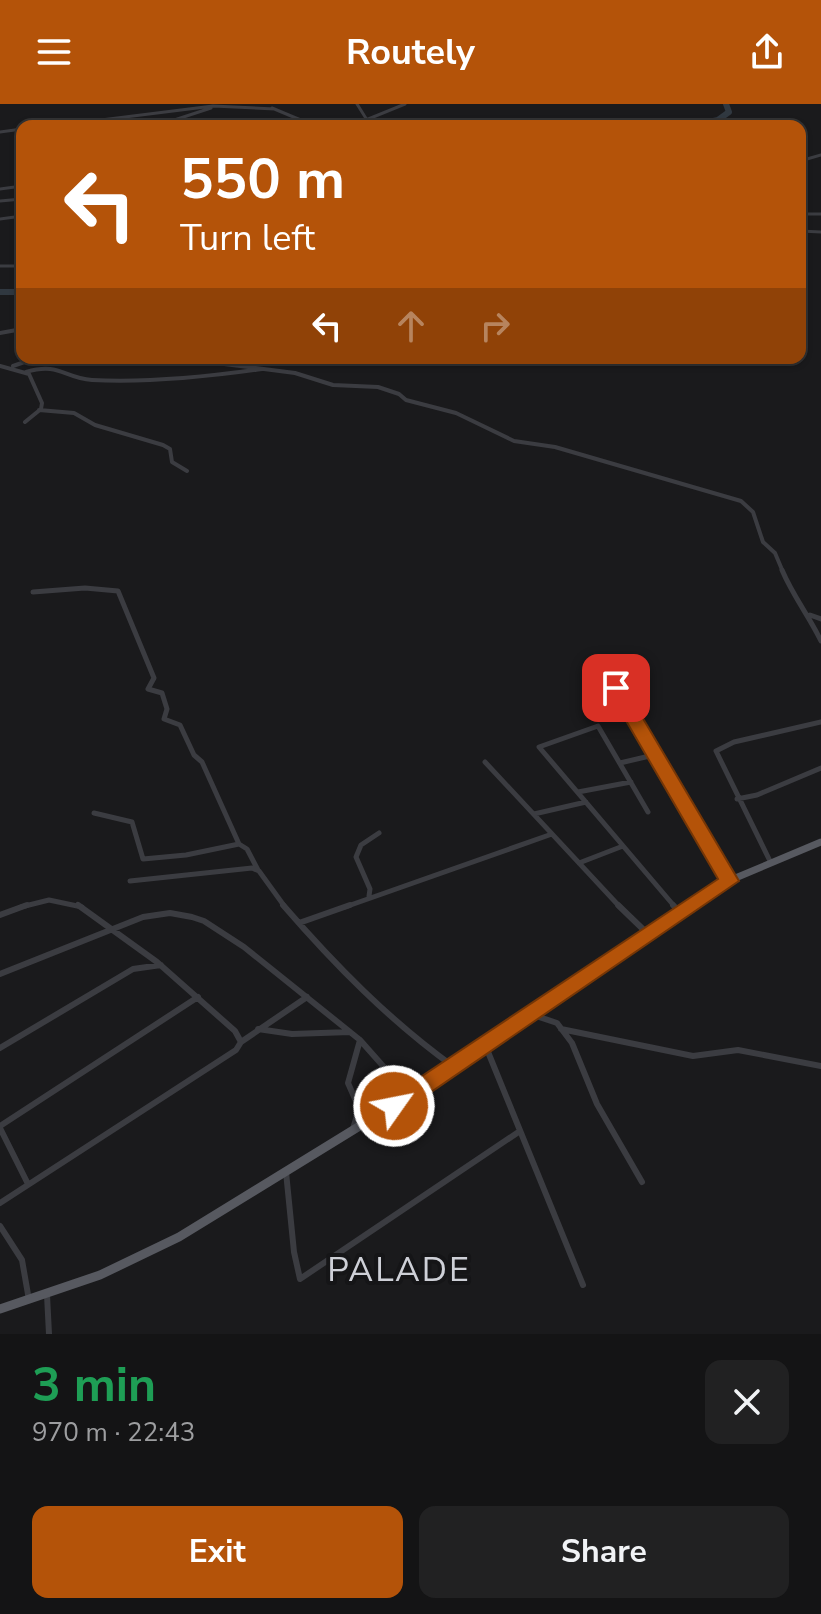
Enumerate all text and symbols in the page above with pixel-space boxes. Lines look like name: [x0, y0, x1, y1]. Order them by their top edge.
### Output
text: Routely: [346, 28, 475, 77]
icon: menu: [32, 30, 76, 74]
icon: share: [745, 30, 789, 74]
text: 550 m: [180, 141, 345, 218]
icon: left: [48, 152, 152, 256]
text: Turn left: [180, 214, 315, 263]
icon: left: [305, 304, 349, 348]
icon: ahead: [389, 304, 433, 348]
icon: right: [473, 304, 517, 348]
pin: [582, 654, 650, 722]
icon: arrive: [594, 666, 638, 710]
position arrow: [352, 1064, 436, 1148]
district label: PALADE: [327, 1247, 471, 1293]
text: 3 min: [32, 1352, 156, 1418]
button: close: [705, 1360, 789, 1444]
text: 970 m · 22:43: [32, 1415, 195, 1450]
button: Exit: [32, 1506, 403, 1598]
button: Share: [419, 1506, 789, 1598]

